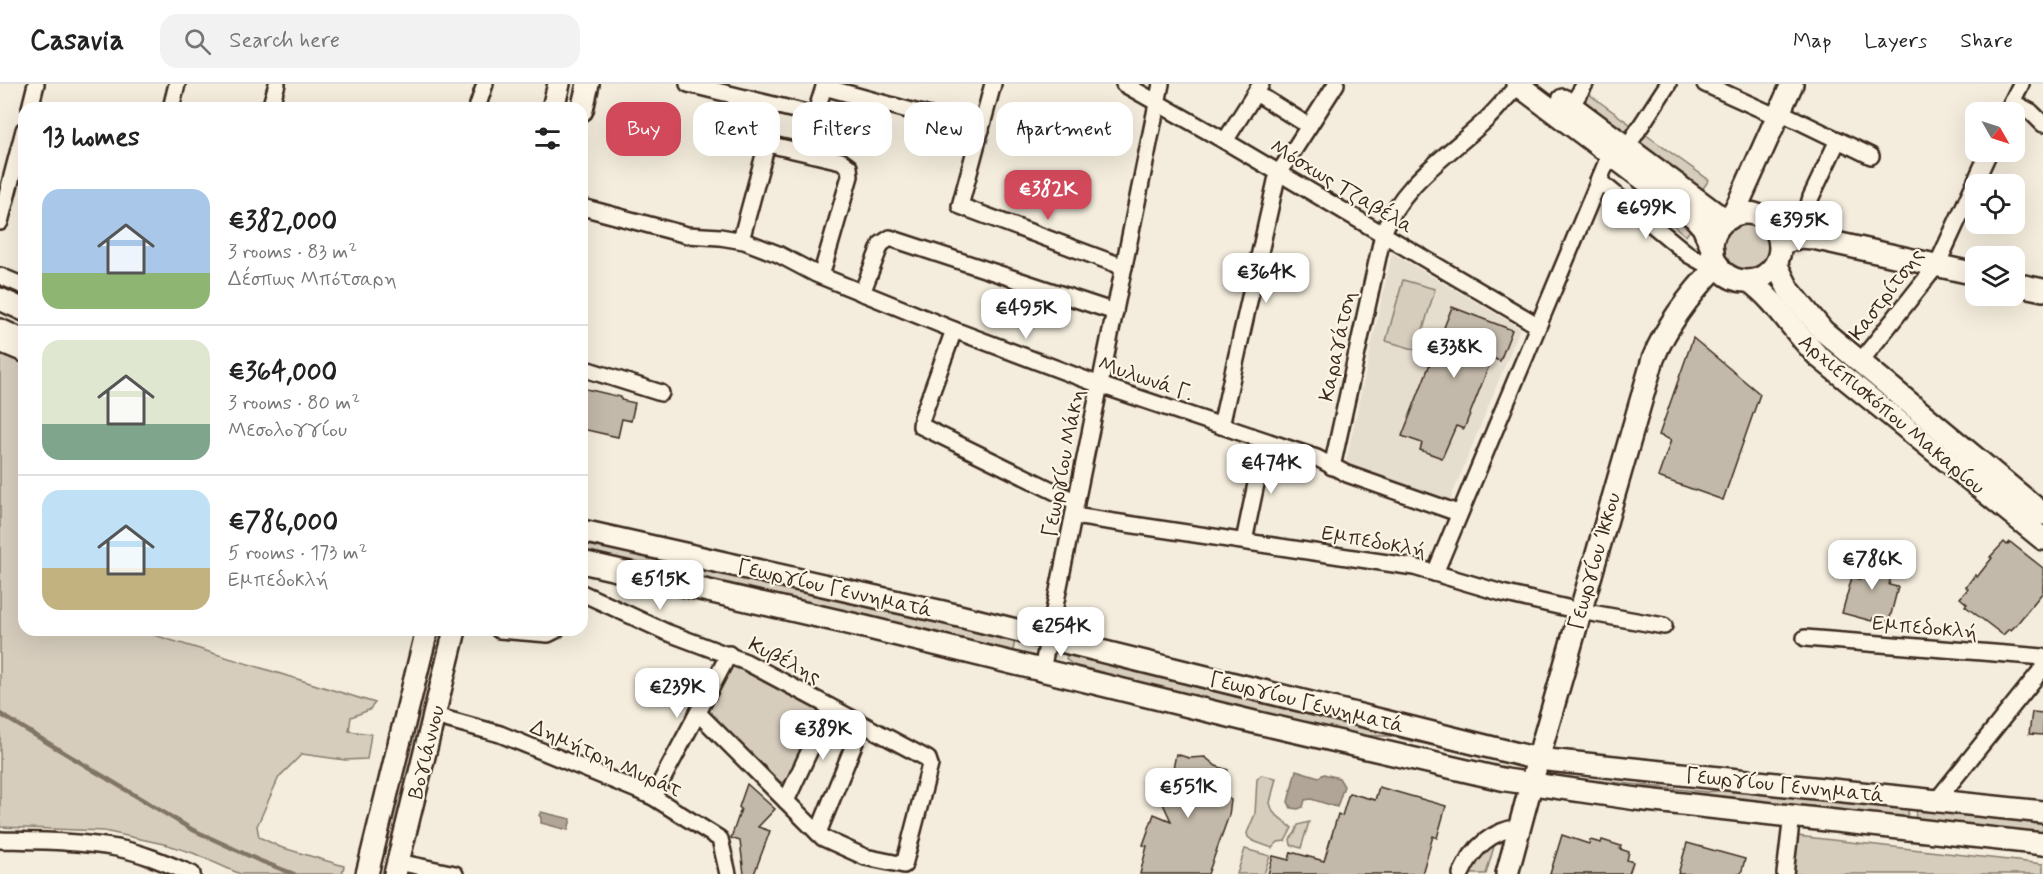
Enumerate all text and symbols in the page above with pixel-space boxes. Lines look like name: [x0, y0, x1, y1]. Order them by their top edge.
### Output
search box: [160, 14, 580, 68]
text: Casavia: [30, 23, 124, 60]
icon: search: [181, 25, 214, 58]
text: Search here: [229, 27, 340, 55]
text: Map: [1793, 27, 1831, 55]
text: Layers: [1864, 27, 1927, 55]
text: Share: [1960, 27, 2013, 55]
chip: Buy: [606, 102, 681, 156]
chip: Rent: [693, 102, 780, 156]
chip: Filters: [792, 102, 892, 156]
chip: New: [904, 102, 984, 156]
chip: Apartment: [996, 102, 1133, 156]
north arrow: [1965, 102, 2025, 162]
map controls: [1965, 102, 2025, 306]
text: 13 homes: [42, 121, 140, 155]
icon: filters: [531, 122, 564, 155]
street label: Μόσχως Τζαβέλα: [1265, 132, 1419, 241]
pin: €382K: [1006, 170, 1090, 221]
button: locate: [1965, 174, 2025, 234]
text: €382K: [1018, 176, 1078, 203]
pin: €699K: [1604, 189, 1688, 240]
text: €699K: [1616, 195, 1676, 222]
pin: €395K: [1757, 201, 1841, 252]
text: €382,000: [228, 205, 337, 239]
text: €395K: [1769, 207, 1829, 234]
icon: home: [90, 213, 162, 285]
text: 3 rooms · 83 m²: [228, 239, 357, 266]
street label: Καστρίτσης: [1843, 243, 1931, 346]
button: layers: [1965, 246, 2025, 306]
pin: €364K: [1224, 253, 1308, 304]
text: €364K: [1236, 259, 1296, 286]
text: Δέσπως Μπότσαρη: [228, 266, 397, 293]
street label: Καραγάτση: [1313, 288, 1363, 404]
pin: €495K: [984, 289, 1068, 340]
text: €495K: [995, 295, 1057, 322]
pin: €338K: [1412, 328, 1496, 379]
street label: Αρχιεπισκόπου Μακαρίου: [1792, 328, 1991, 501]
text: €338K: [1426, 334, 1482, 361]
street label: Μυλωνά Γ.: [1095, 350, 1197, 408]
text: €364,000: [228, 356, 337, 390]
icon: home: [90, 364, 162, 436]
street label: Γεωργίου Μάκη: [1036, 387, 1092, 540]
text: 3 rooms · 80 m²: [228, 390, 360, 417]
text: Μεσολογγίου: [228, 417, 347, 444]
pin: €474K: [1229, 444, 1313, 495]
text: €474K: [1241, 450, 1301, 477]
street label: Γεωργίου Ίκκου: [1562, 489, 1628, 633]
text: €786,000: [228, 506, 338, 540]
icon: home: [90, 514, 162, 586]
street label: Εμπεδοκλή: [1319, 519, 1428, 565]
text: 5 rooms · 173 m²: [228, 540, 367, 567]
pin: €786K: [1830, 540, 1914, 591]
text: €786K: [1842, 546, 1902, 573]
street label: Γεωργίου Γεννηματά: [734, 553, 935, 625]
pin: €515K: [618, 560, 702, 611]
text: €515K: [631, 566, 689, 593]
text: Εμπεδοκλή: [228, 567, 329, 594]
pin: €254K: [1019, 607, 1103, 658]
street label: Εμπεδοκλή: [1871, 609, 1979, 647]
text: €254K: [1031, 613, 1091, 640]
street label: Κυβέλης: [743, 630, 826, 691]
street label: Γεωργίου Γεννηματά: [1207, 665, 1407, 741]
pin: €239K: [635, 668, 719, 719]
text: €239K: [649, 674, 705, 701]
street label: Βογιάννου: [402, 702, 452, 802]
pin: €389K: [781, 710, 865, 761]
street label: Δημήτρη Μυράτ: [526, 713, 685, 805]
text: €389K: [794, 716, 852, 743]
street label: Γεωργίου Γεννηματά: [1684, 762, 1886, 810]
pin: €551K: [1146, 768, 1230, 819]
text: €551K: [1159, 774, 1217, 801]

